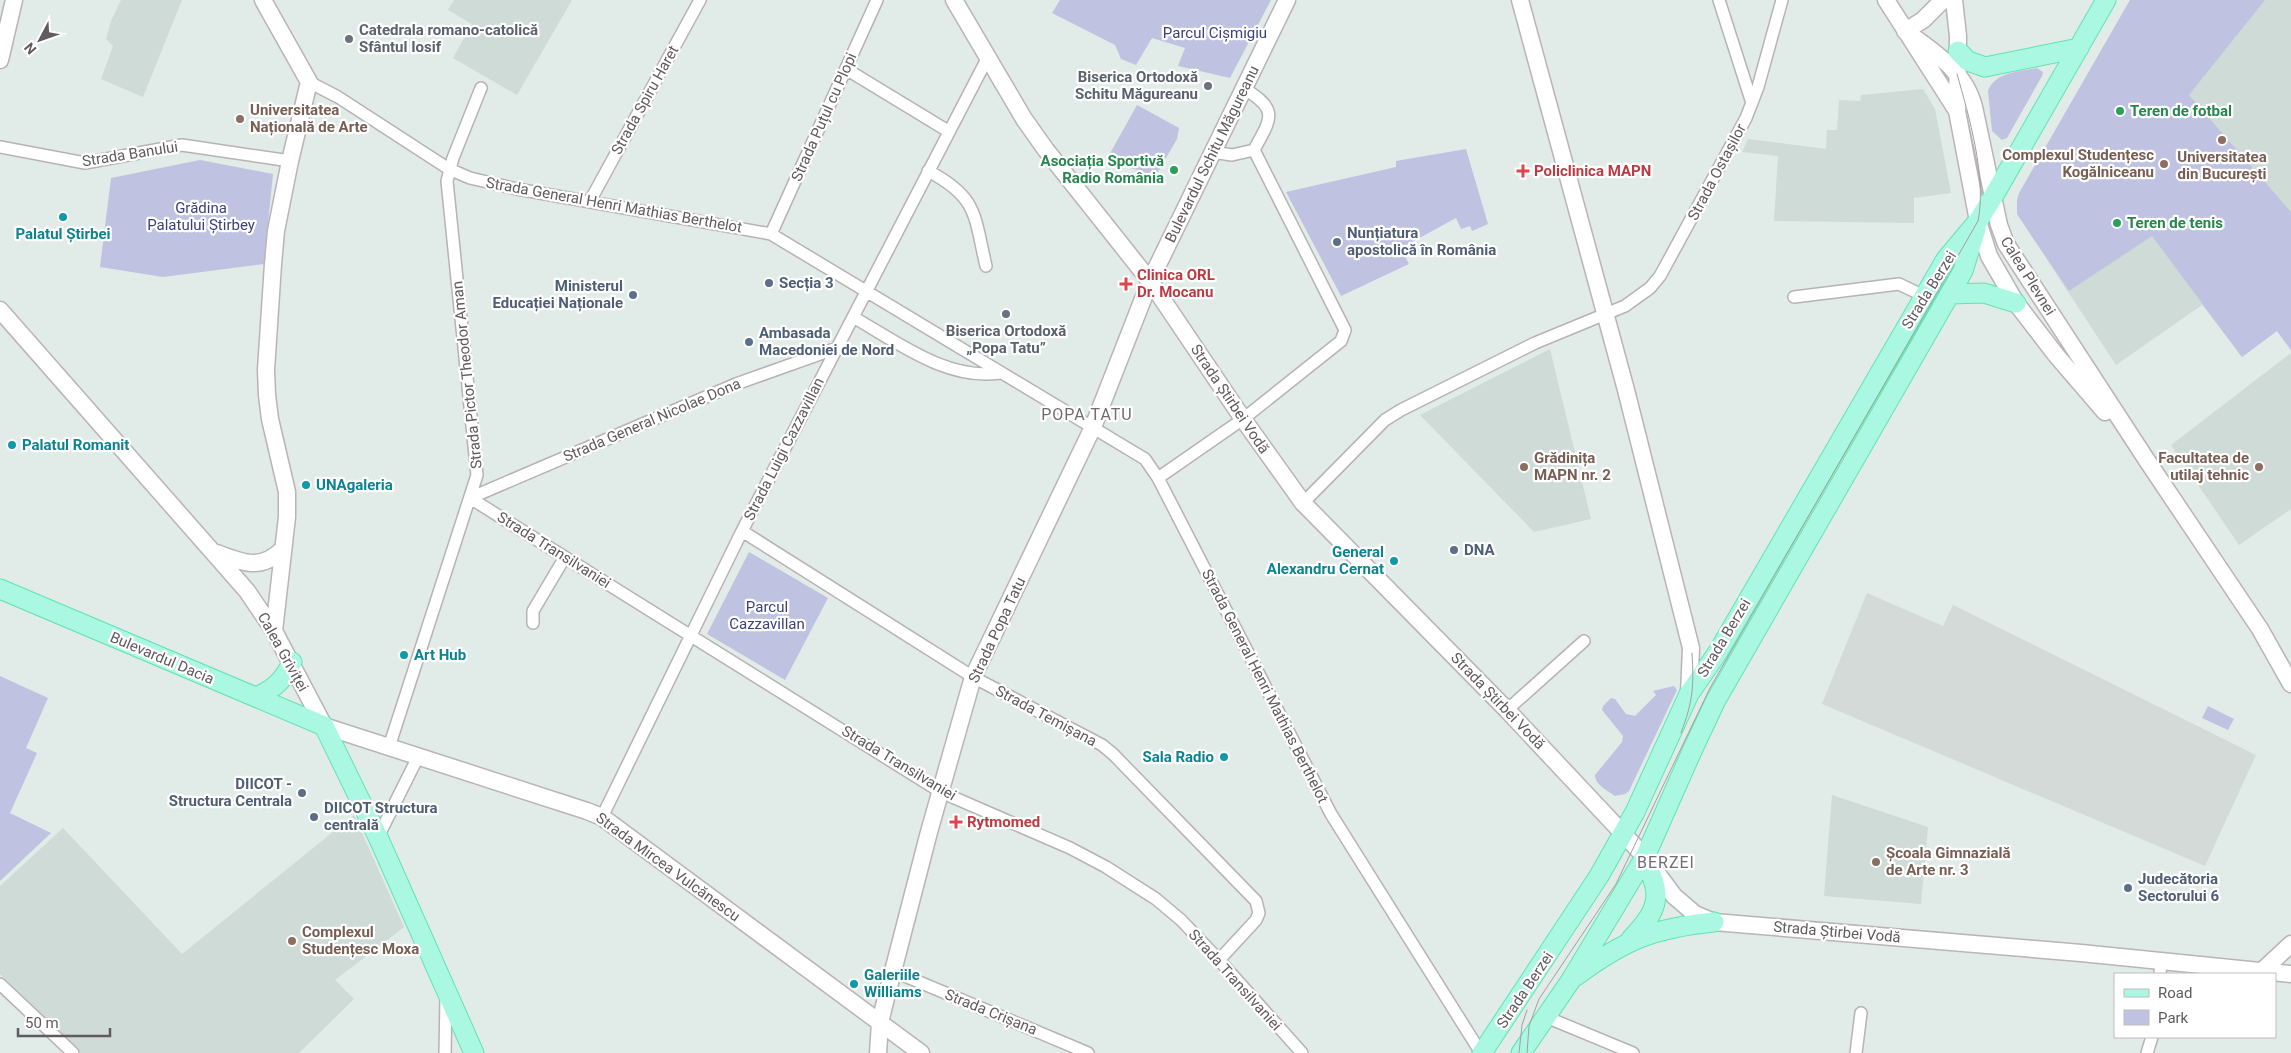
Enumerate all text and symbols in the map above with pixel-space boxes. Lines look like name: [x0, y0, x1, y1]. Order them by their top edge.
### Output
north arrow: [15, 15, 65, 65]
place label: Catedrala romano-catolică Sfântul Iosif: [359, 21, 538, 56]
park label: Parcul Cișmigiu: [1163, 24, 1267, 42]
marker: Catedrala romano-catolică Sfântul Iosif: [343, 33, 355, 45]
text: N: [21, 40, 39, 58]
street label: Strada Spiru Haret: [608, 42, 682, 158]
street label: Strada Puțul cu Plopi: [788, 50, 860, 184]
street label: Bulevardul Schitu Măgureanu: [1161, 63, 1263, 245]
place label: Biserica Ortodoxă Schitu Măgureanu: [1075, 68, 1198, 103]
marker: Biserica Ortodoxă Schitu Măgureanu: [1202, 80, 1214, 92]
place label: Universitatea Națională de Arte: [250, 101, 368, 136]
place label: Teren de fotbal: [2130, 102, 2232, 120]
marker: Teren de fotbal: [2114, 105, 2126, 117]
marker: Universitatea Națională de Arte: [234, 113, 246, 125]
street label: Strada Ostașilor: [1684, 121, 1750, 223]
marker: Universitatea din București: [2216, 134, 2228, 146]
street label: Strada Banului: [81, 138, 179, 170]
place label: Complexul Studențesc Kogălniceanu: [2002, 146, 2154, 181]
place label: Universitatea din București: [2177, 148, 2267, 183]
place label: Asociația Sportivă Radio România: [1041, 152, 1164, 187]
marker: Complexul Studențesc Kogălniceanu: [2158, 158, 2170, 170]
place label: Policlinica MAPN: [1534, 162, 1651, 180]
marker: Asociația Sportivă Radio România: [1168, 164, 1180, 176]
marker: Policlinica MAPN: [1516, 164, 1530, 178]
street label: Strada General Henri Mathias Berthelot: [484, 174, 744, 236]
park label: Grădina Palatului Știrbey: [147, 199, 255, 234]
marker: Palatul Știrbei: [57, 211, 69, 223]
place label: Teren de tenis: [2127, 214, 2223, 232]
marker: Teren de tenis: [2111, 217, 2123, 229]
place label: Nunțiatura apostolică în România: [1347, 224, 1496, 259]
place label: Palatul Știrbei: [15, 225, 111, 243]
street label: Calea Plevnei: [1997, 233, 2059, 319]
marker: Nunțiatura apostolică în România: [1331, 236, 1343, 248]
street label: Strada Berzei: [1898, 248, 1960, 332]
place label: Clinica ORL Dr. Mocanu: [1137, 266, 1215, 301]
place label: Secția 3: [779, 274, 834, 292]
place label: Ministerul Educației Naționale: [493, 277, 623, 312]
marker: Secția 3: [763, 277, 775, 289]
marker: Clinica ORL Dr. Mocanu: [1119, 277, 1133, 291]
street label: Strada Pictor Theodor Aman: [448, 280, 486, 470]
marker: Ministerul Educației Naționale: [627, 289, 639, 301]
marker: Biserica Ortodoxă „Popa Tatu”: [1000, 308, 1012, 320]
place label: Biserica Ortodoxă „Popa Tatu”: [946, 322, 1066, 357]
place label: Ambasada Macedoniei de Nord: [759, 324, 894, 359]
marker: Ambasada Macedoniei de Nord: [743, 336, 755, 348]
street label: Strada Știrbei Vodă: [1187, 341, 1273, 457]
street label: Strada General Nicolae Dona: [561, 374, 743, 466]
street label: Strada Luigi Cazzavillan: [740, 374, 828, 524]
district label: POPA TATU: [1041, 405, 1133, 424]
place label: Palatul Romanit: [22, 436, 129, 454]
marker: Palatul Romanit: [6, 439, 18, 451]
place label: Grădinița MAPN nr. 2: [1534, 449, 1611, 484]
place label: Facultatea de utilaj tehnic: [2158, 449, 2249, 484]
marker: Grădinița MAPN nr. 2: [1518, 461, 1530, 473]
marker: Facultatea de utilaj tehnic: [2253, 461, 2265, 473]
place label: UNAgaleria: [316, 476, 393, 494]
marker: UNAgaleria: [300, 479, 312, 491]
street label: Strada Transilvaniei: [494, 508, 614, 592]
place label: DNA: [1464, 541, 1495, 559]
place label: General Alexandru Cernat: [1267, 543, 1384, 578]
marker: DNA: [1448, 544, 1460, 556]
marker: General Alexandru Cernat: [1388, 555, 1400, 567]
street label: Strada General Henri Mathias Berthelot: [1198, 566, 1332, 806]
street label: Strada Popa Tatu: [965, 574, 1029, 686]
street label: Strada Berzei: [1694, 595, 1754, 681]
park label: Parcul Cazzavillan: [729, 598, 805, 633]
street label: Calea Griviței: [254, 609, 312, 695]
street label: Bulevardul Dacia: [107, 628, 217, 688]
place label: Art Hub: [414, 646, 466, 664]
marker: Art Hub: [398, 649, 410, 661]
street label: Strada Știrbei Vodă: [1447, 649, 1549, 753]
street label: Strada Temișana: [992, 682, 1100, 750]
street label: Strada Transilvaniei: [839, 722, 959, 804]
place label: Sala Radio: [1142, 748, 1214, 766]
marker: Sala Radio: [1218, 751, 1230, 763]
place label: DIICOT - Structura Centrala: [169, 775, 292, 810]
marker: DIICOT - Structura Centrala: [296, 787, 308, 799]
place label: DIICOT Structura centrală: [324, 799, 438, 834]
street label: Strada Mircea Vulcănescu: [592, 809, 744, 925]
marker: DIICOT Structura centrală: [308, 811, 320, 823]
place label: Rytmomed: [967, 813, 1040, 831]
marker: Rytmomed: [949, 815, 963, 829]
place label: Școala Gimnazială de Arte nr. 3: [1886, 844, 2011, 879]
district label: BERZEI: [1637, 853, 1695, 872]
marker: Școala Gimnazială de Arte nr. 3: [1870, 856, 1882, 868]
place label: Judecătoria Sectorului 6: [2138, 870, 2219, 905]
marker: Judecătoria Sectorului 6: [2122, 882, 2134, 894]
street label: Strada Știrbei Vodă: [1773, 917, 1901, 947]
place label: Complexul Studențesc Moxa: [302, 923, 419, 958]
street label: Strada Transilvaniei: [1185, 926, 1285, 1034]
marker: Complexul Studențesc Moxa: [286, 935, 298, 947]
street label: Strada Berzei: [1493, 948, 1557, 1032]
place label: Galeriile Williams: [864, 966, 922, 1001]
legend: [2114, 973, 2276, 1038]
marker: Galeriile Williams: [848, 978, 860, 990]
text: Road: [2158, 984, 2192, 1002]
street label: Strada Crișana: [942, 985, 1040, 1039]
scale bar: [18, 1006, 110, 1038]
text: Park: [2158, 1009, 2189, 1027]
text: 50 m: [25, 1014, 59, 1032]

